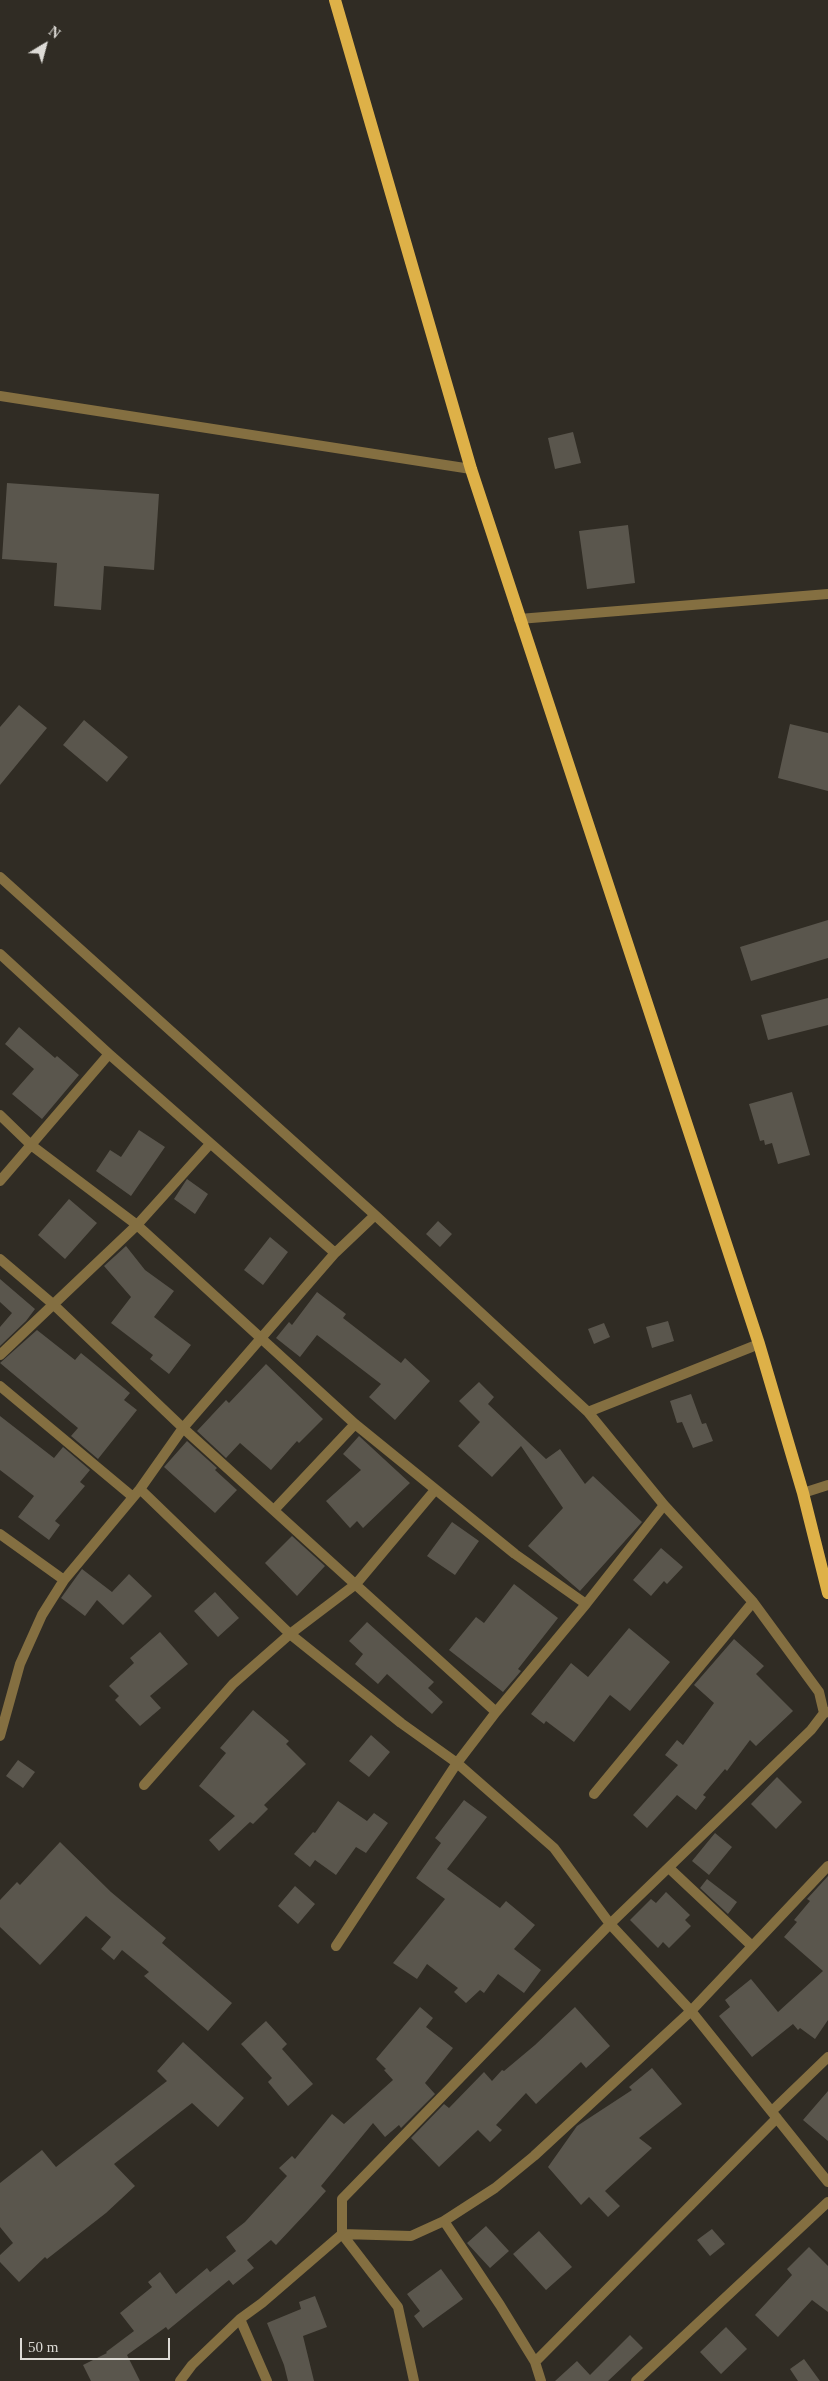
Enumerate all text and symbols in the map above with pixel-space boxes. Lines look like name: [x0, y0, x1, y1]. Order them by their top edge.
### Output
north arrow: [20, 20, 70, 70]
text: N: [46, 24, 63, 42]
scale bar: [22, 2328, 172, 2360]
text: 50 m: [28, 2339, 58, 2355]

